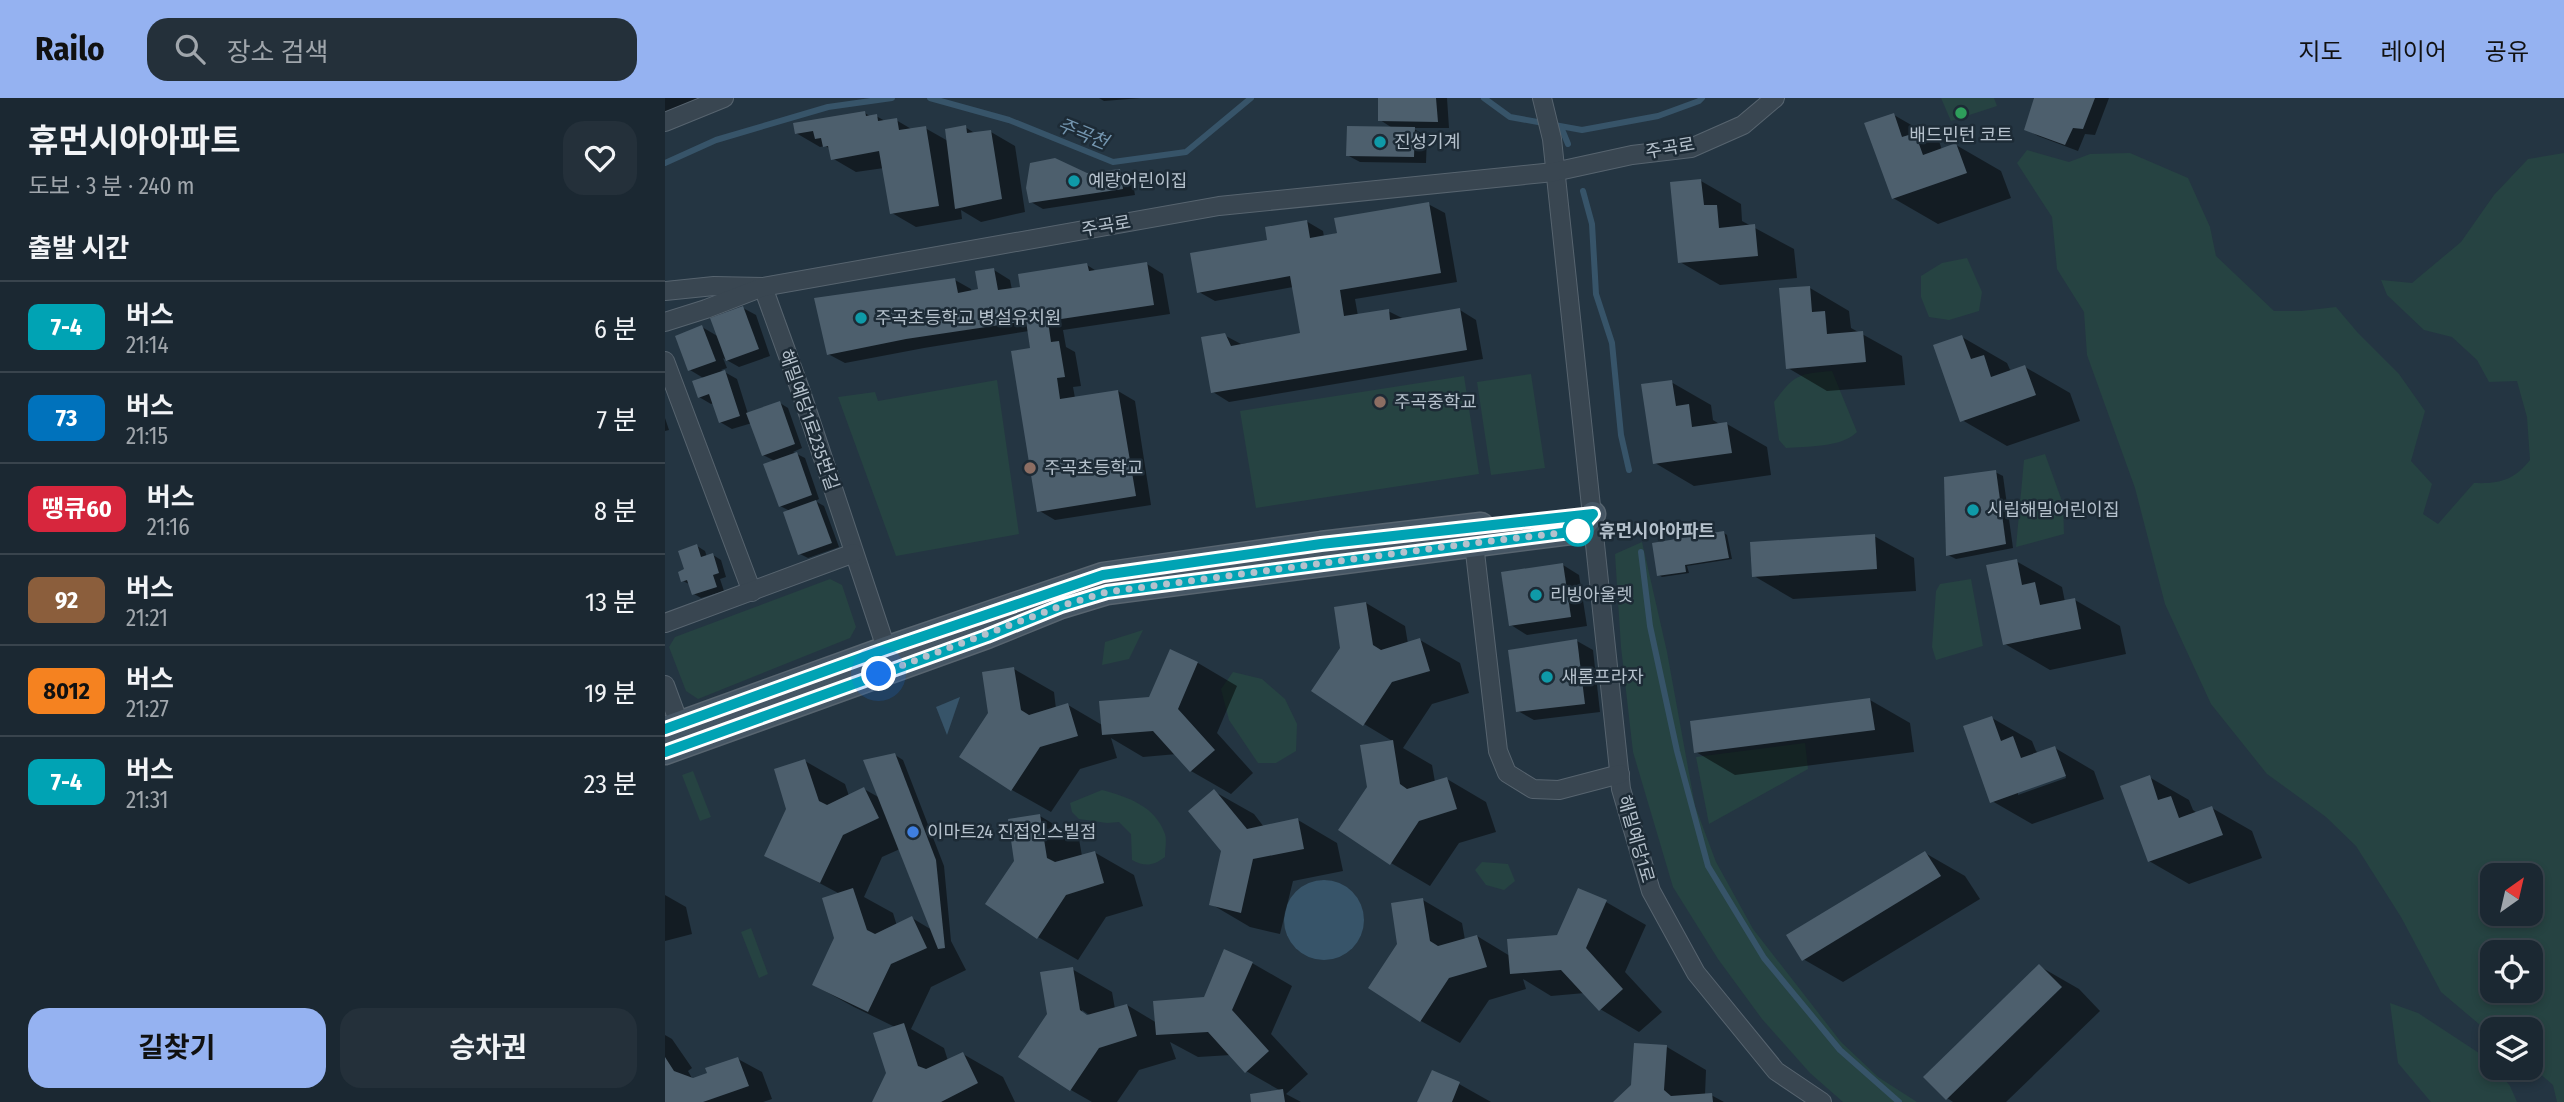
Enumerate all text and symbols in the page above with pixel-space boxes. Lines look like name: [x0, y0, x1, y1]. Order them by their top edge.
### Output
search box: [147, 18, 637, 81]
text: Railo: [35, 29, 105, 69]
icon: search: [171, 30, 209, 68]
text: 장소 검색: [227, 37, 328, 68]
text: 지도: [2298, 38, 2343, 66]
text: 레이어: [2381, 38, 2447, 66]
text: 공유: [2485, 38, 2529, 66]
marker: 배드민턴 코트: [1953, 105, 1969, 121]
water label: 주곡천: [1054, 113, 1113, 155]
text: 휴먼시아아파트: [28, 121, 241, 161]
button: heart: [563, 121, 637, 195]
place label: 배드민턴 코트: [1909, 124, 2013, 146]
place label: 진성기계: [1394, 131, 1460, 153]
street label: 주곡로: [1644, 133, 1696, 163]
marker: 진성기계: [1372, 134, 1388, 150]
place label: 예랑어린이집: [1088, 170, 1187, 192]
text: 도보 · 3 분 · 240 m: [28, 172, 195, 200]
marker: 예랑어린이집: [1066, 173, 1082, 189]
street label: 주곡로: [1080, 211, 1132, 241]
text: 출발 시간: [28, 233, 129, 264]
text: 버스: [126, 300, 174, 331]
place label: 주곡초등학교 병설유치원: [875, 307, 1061, 329]
marker: 주곡초등학교 병설유치원: [853, 310, 869, 326]
text: 7-4: [51, 313, 82, 341]
text: 6 분: [594, 314, 637, 345]
text: 21:14: [126, 331, 169, 359]
street label: 해밀예당1로235번길: [775, 347, 843, 493]
text: 버스: [126, 391, 174, 422]
place label: 주곡중학교: [1394, 391, 1477, 413]
marker: 주곡중학교: [1372, 394, 1388, 410]
text: 73: [56, 404, 77, 432]
text: 7 분: [596, 405, 637, 436]
text: 21:15: [126, 422, 168, 450]
place label: 주곡초등학교: [1044, 457, 1143, 479]
marker: 주곡초등학교: [1022, 460, 1038, 476]
text: 버스: [147, 482, 195, 513]
text: 땡큐60: [42, 495, 112, 523]
text: 8 분: [594, 496, 637, 527]
place label: 시립해밀어린이집: [1987, 499, 2119, 521]
marker: 시립해밀어린이집: [1965, 502, 1981, 518]
text: 21:16: [147, 513, 190, 541]
marker: 휴먼시아아파트: [1563, 516, 1593, 546]
place label: 휴먼시아아파트: [1599, 520, 1715, 542]
text: 버스: [126, 573, 174, 604]
place label: 리빙아울렛: [1550, 584, 1633, 606]
text: 92: [55, 586, 78, 614]
text: 13 분: [585, 587, 637, 618]
marker: 리빙아울렛: [1528, 587, 1544, 603]
text: 21:21: [126, 604, 168, 632]
your location: [861, 656, 896, 691]
text: 버스: [126, 664, 174, 695]
place label: 새롬프라자: [1561, 666, 1644, 688]
marker: 새롬프라자: [1539, 669, 1555, 685]
text: 8012: [43, 677, 90, 705]
text: 19 분: [584, 678, 637, 709]
text: 21:27: [126, 695, 169, 723]
text: 버스: [126, 755, 174, 786]
text: 7-4: [51, 768, 82, 796]
text: 23 분: [584, 769, 637, 800]
text: 21:31: [126, 786, 168, 814]
street label: 해밀예당1로: [1613, 793, 1659, 885]
place label: 이마트24 진접인스빌점: [927, 821, 1097, 843]
marker: 이마트24 진접인스빌점: [905, 824, 921, 840]
north arrow: [2480, 863, 2543, 926]
map controls: [2480, 863, 2543, 1080]
button: locate: [2480, 940, 2543, 1003]
button: 길찾기: [28, 1008, 326, 1088]
button: 승차권: [340, 1008, 637, 1088]
button: layers: [2480, 1017, 2543, 1080]

